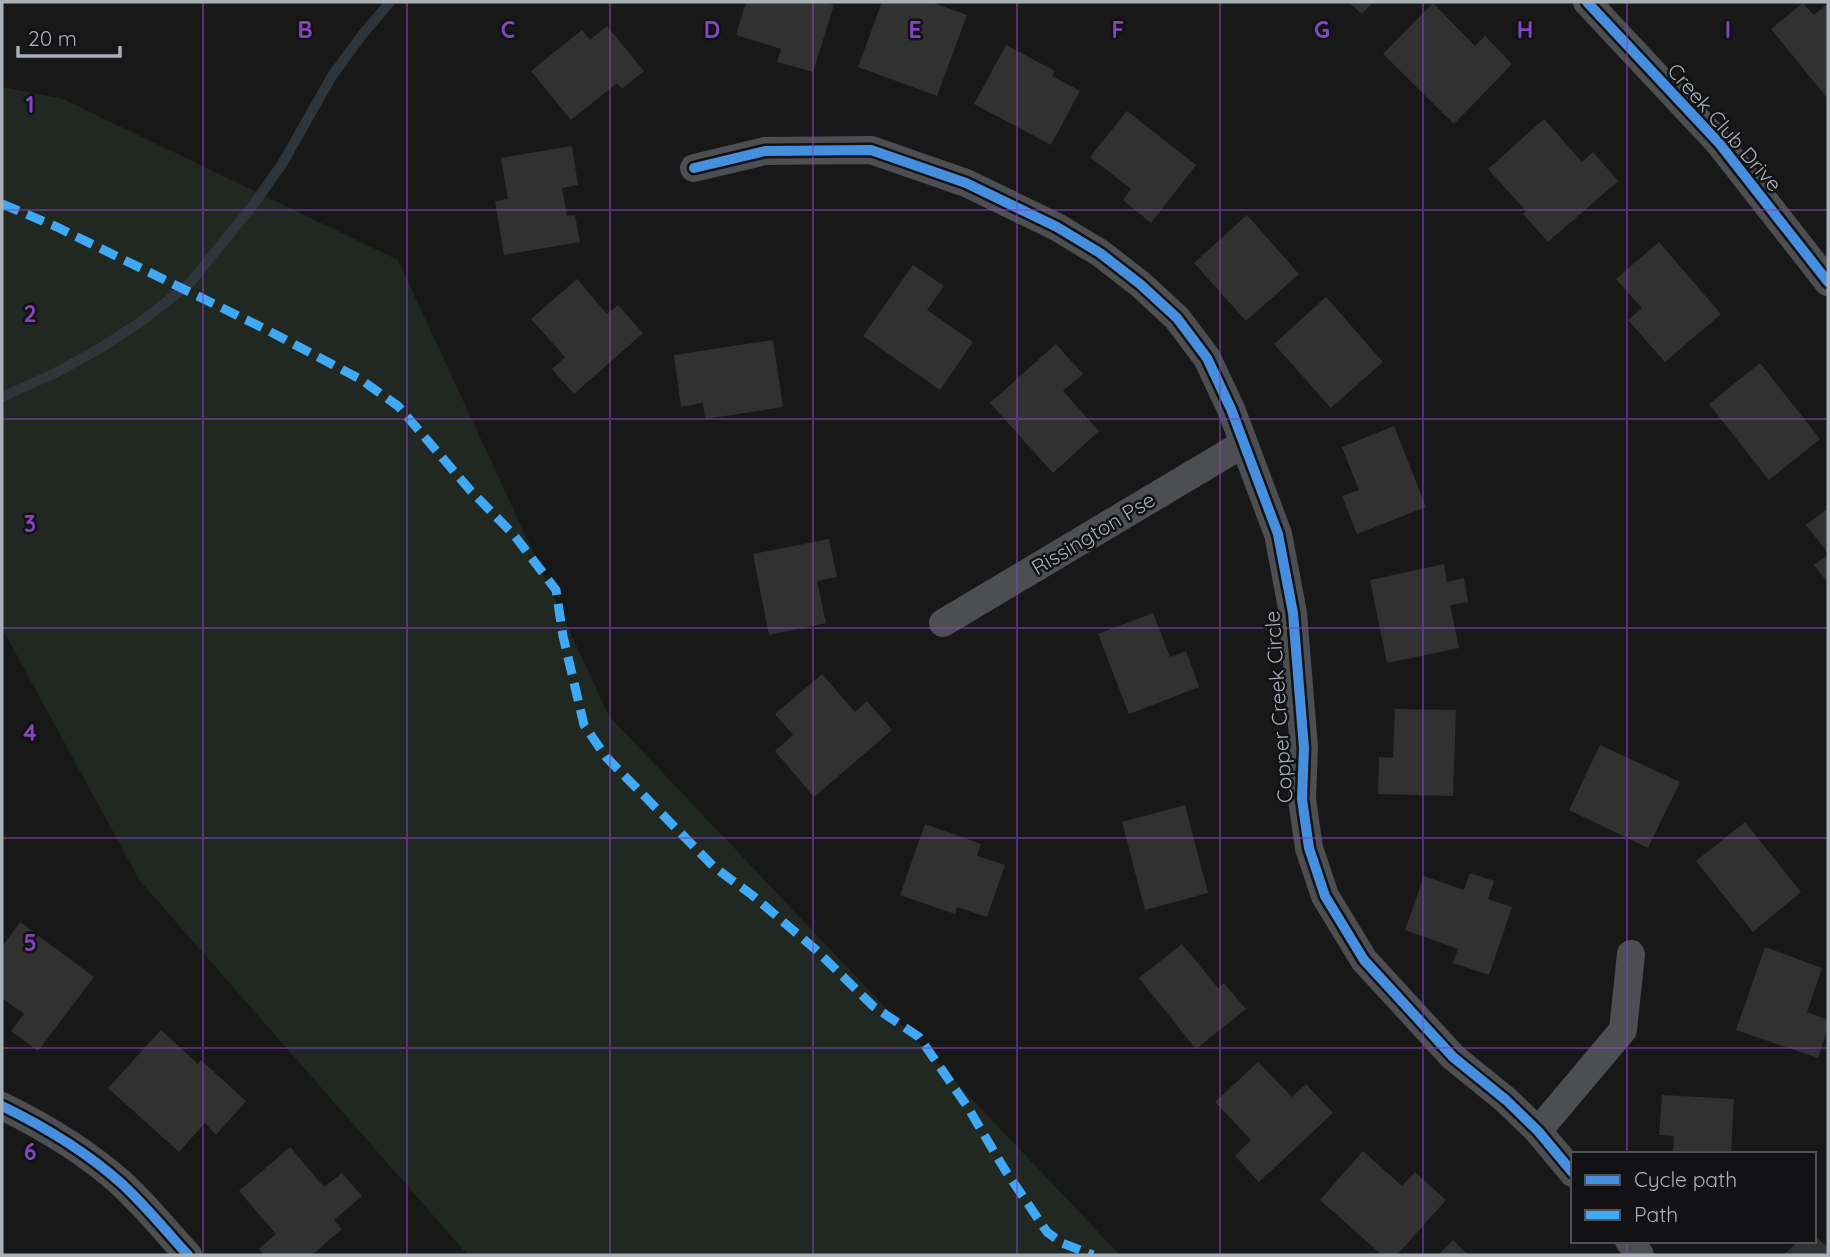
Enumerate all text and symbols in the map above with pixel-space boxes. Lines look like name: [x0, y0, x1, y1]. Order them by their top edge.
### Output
scale bar: [18, 14, 119, 58]
text: B: [297, 15, 313, 44]
text: C: [501, 15, 515, 44]
text: D: [704, 15, 720, 44]
text: E: [908, 15, 922, 44]
text: F: [1112, 15, 1124, 44]
text: G: [1314, 15, 1330, 44]
text: H: [1517, 15, 1533, 44]
text: I: [1725, 15, 1731, 44]
text: 20 m: [28, 25, 77, 51]
street label: Creek Club Drive: [1662, 58, 1788, 196]
text: 1: [26, 90, 34, 119]
text: 2: [23, 299, 37, 328]
street label: Rissington Pse: [1026, 486, 1160, 580]
text: 3: [24, 509, 36, 538]
street label: Copper Creek Circle: [1258, 610, 1298, 804]
text: 4: [23, 718, 37, 747]
text: 5: [23, 928, 37, 957]
text: 6: [24, 1137, 36, 1166]
legend: [1571, 1152, 1816, 1243]
text: Cycle path: [1634, 1166, 1737, 1192]
text: Path: [1634, 1201, 1678, 1227]

